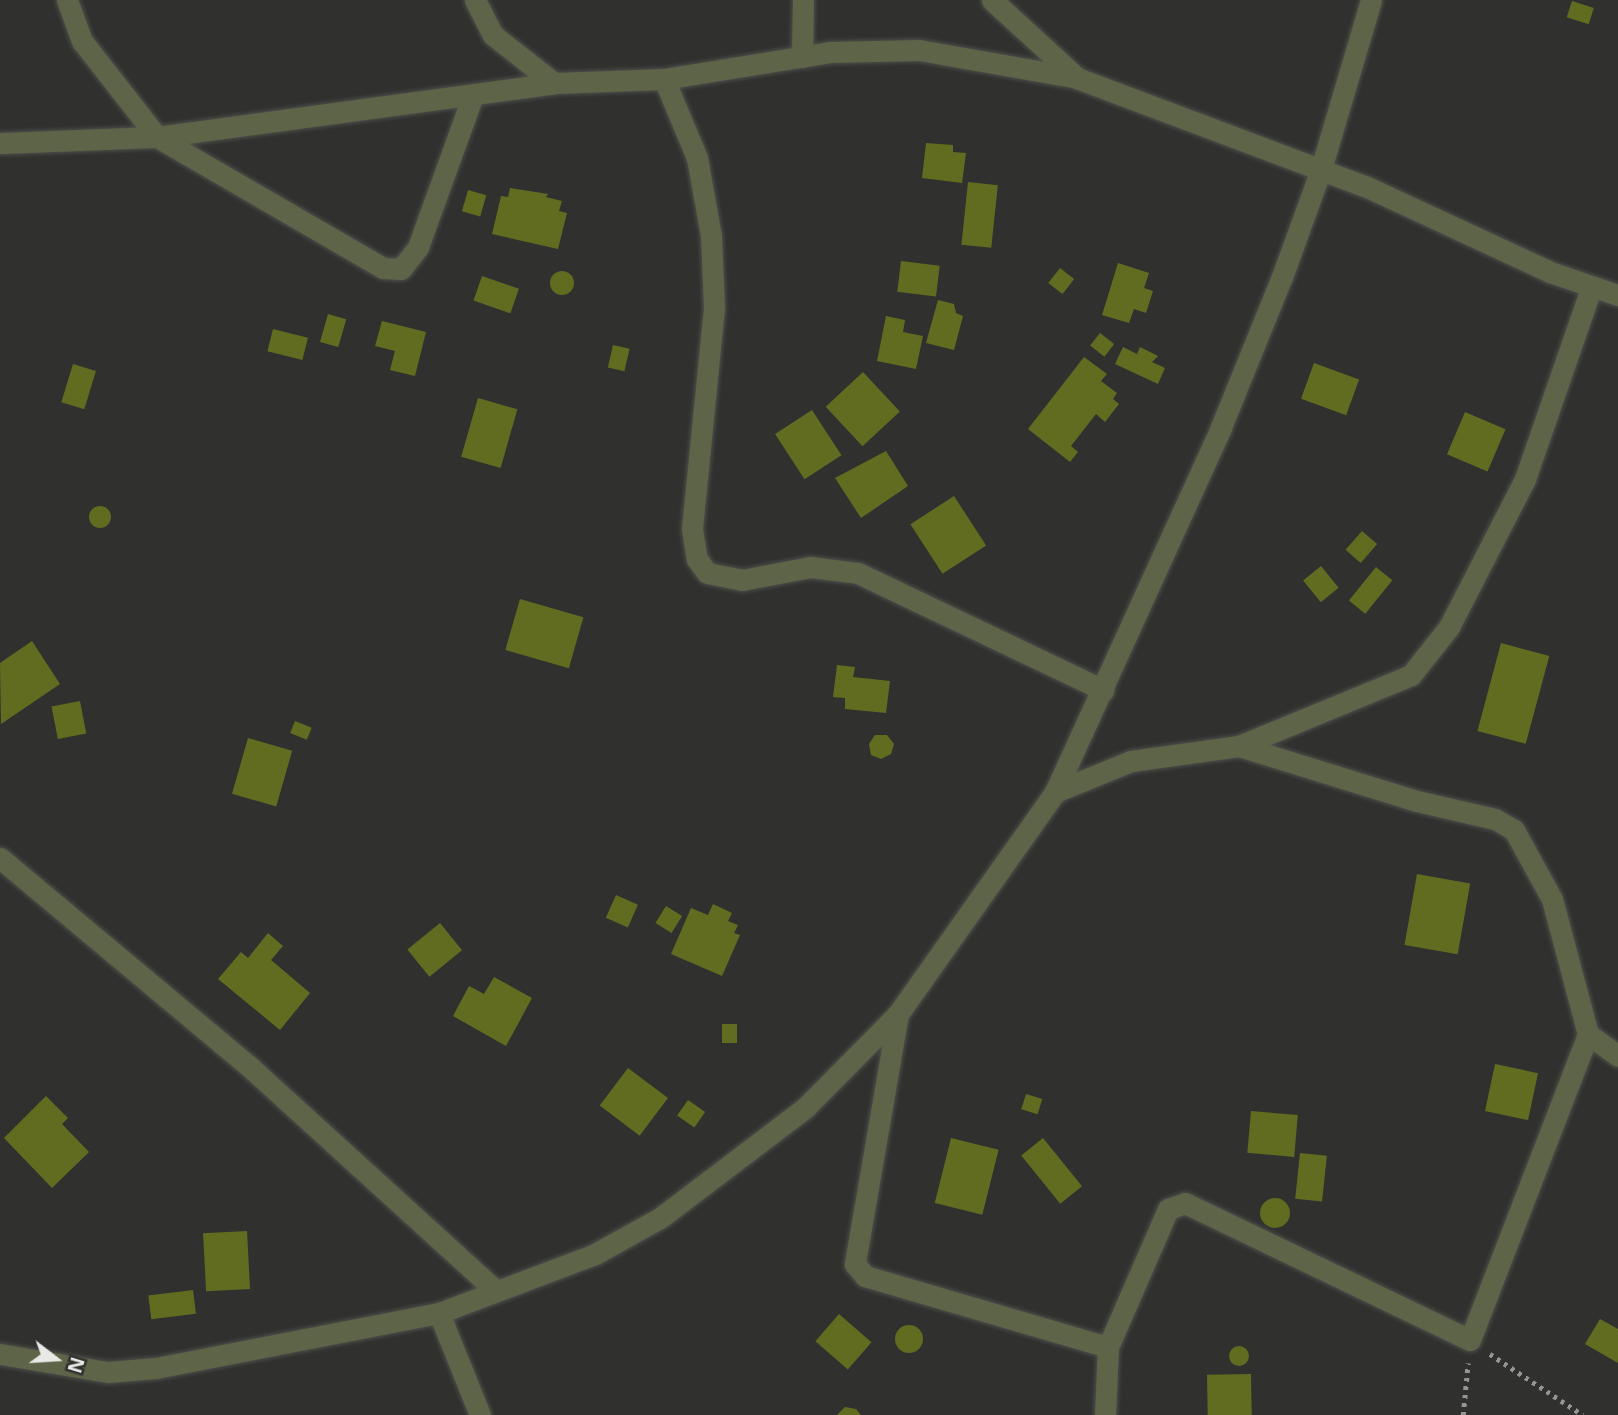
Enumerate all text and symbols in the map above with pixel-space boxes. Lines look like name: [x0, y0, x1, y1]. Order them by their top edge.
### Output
north arrow: [21, 1324, 91, 1394]
text: N: [61, 1354, 91, 1376]

